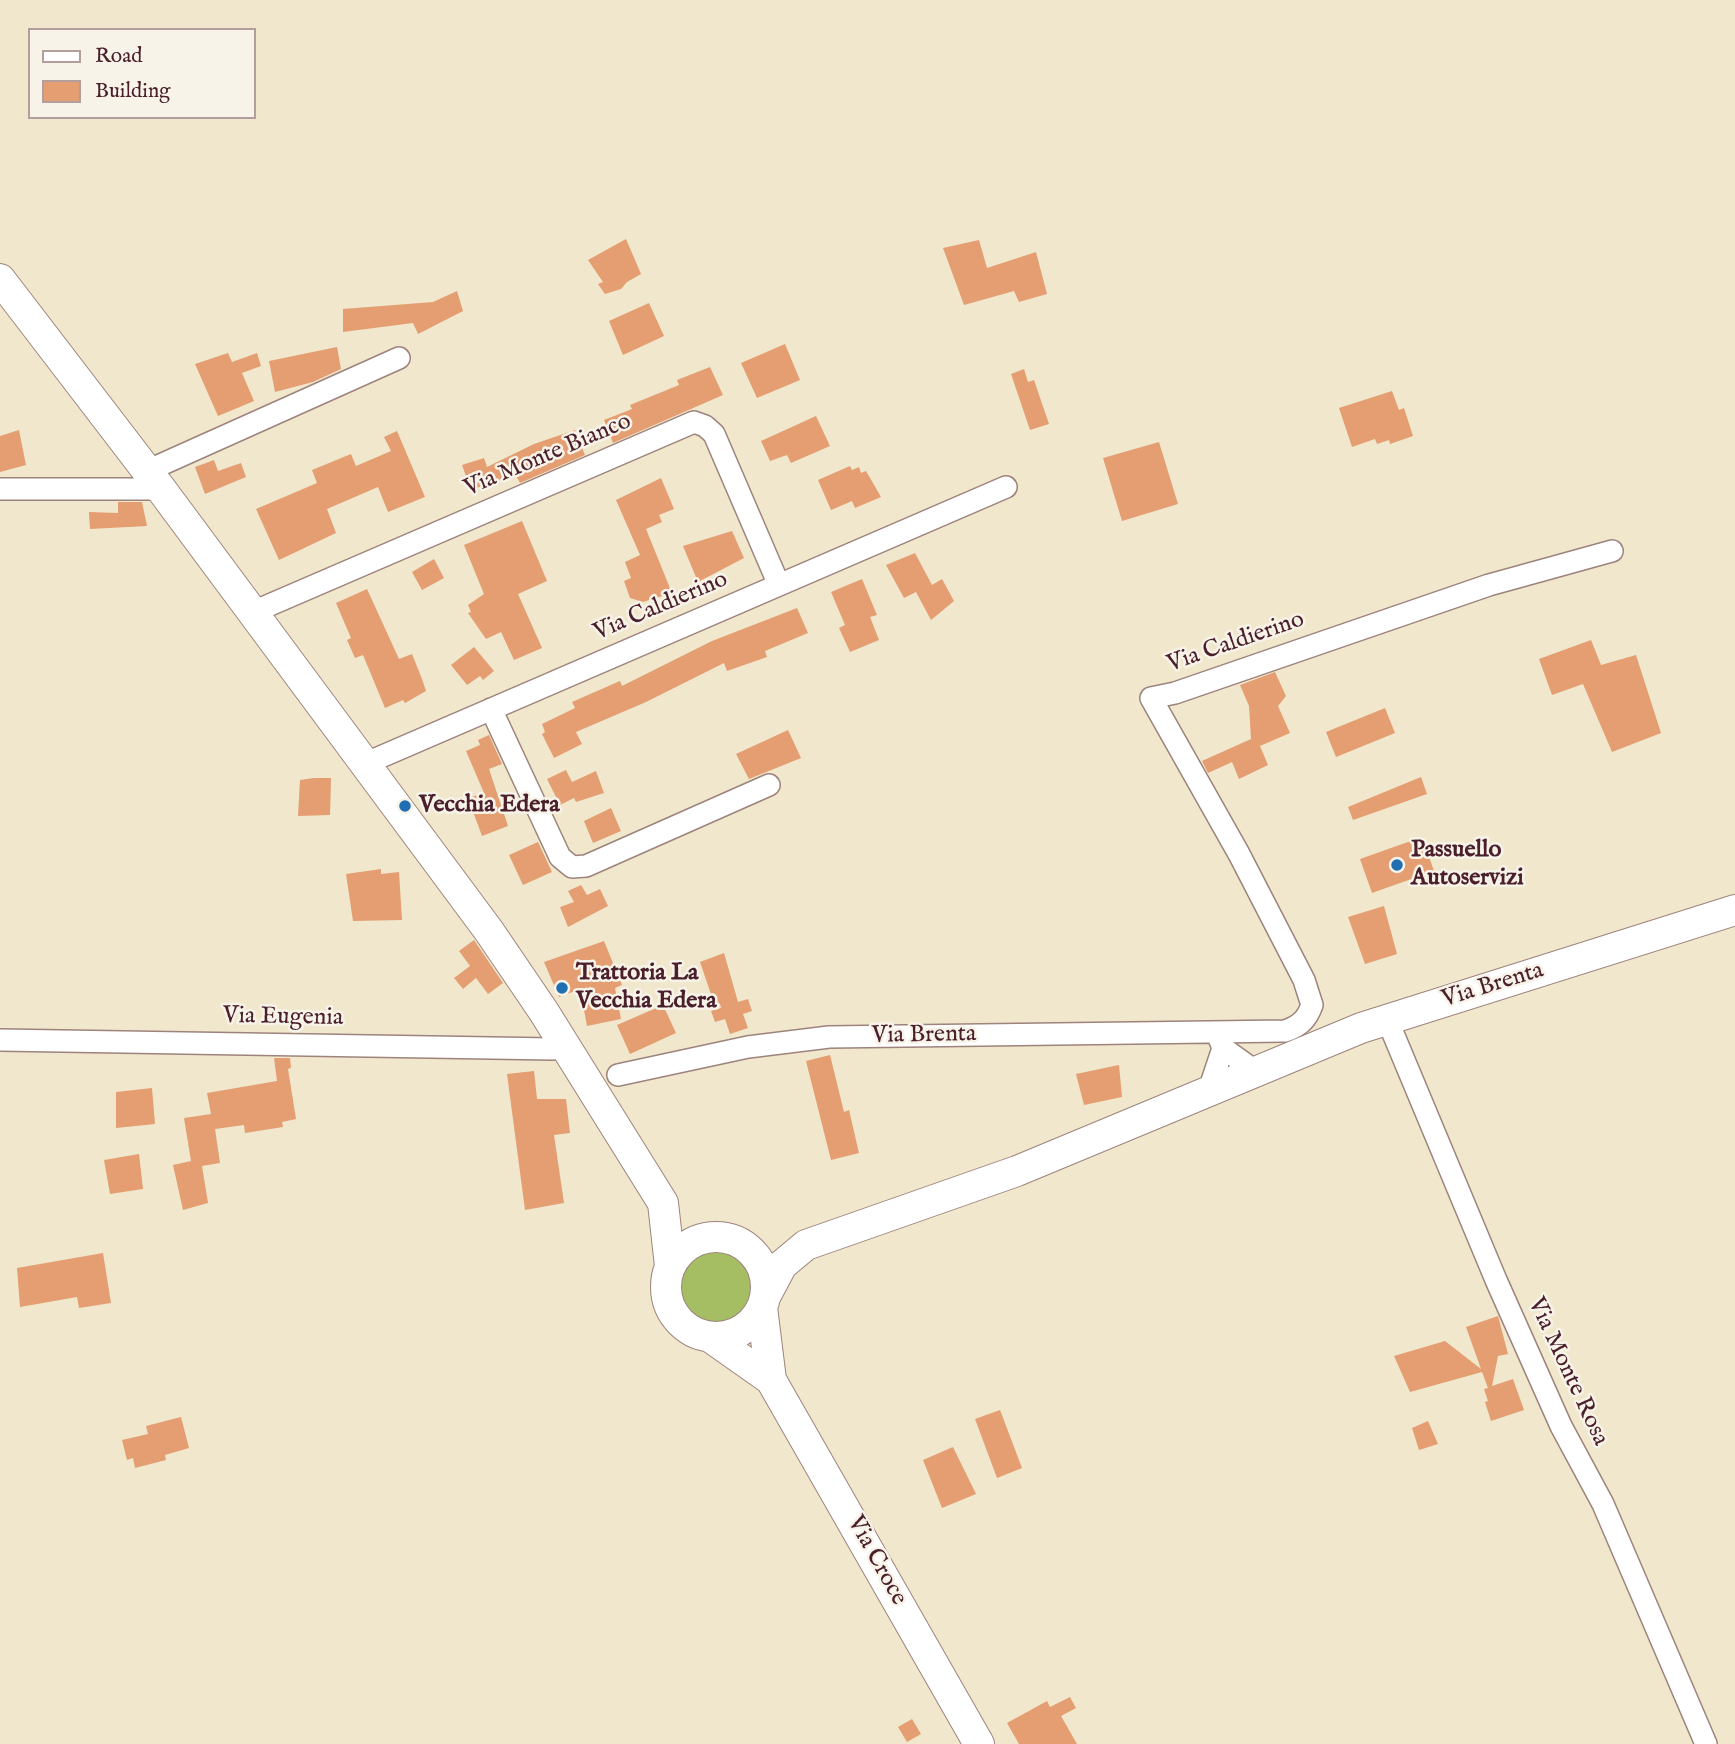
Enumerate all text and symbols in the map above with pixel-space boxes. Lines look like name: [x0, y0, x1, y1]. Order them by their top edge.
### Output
legend: [28, 28, 256, 119]
text: Road: [95, 43, 142, 70]
text: Building: [95, 78, 170, 105]
street label: Via Monte Bianco: [460, 408, 636, 504]
street label: Via Caldierino: [590, 566, 732, 648]
street label: Via Caldierino: [1164, 606, 1308, 680]
place label: Vecchia Edera: [419, 792, 560, 820]
marker: Vecchia Edera: [397, 798, 413, 814]
place label: Passuello Autoservizi: [1411, 837, 1524, 893]
marker: Passuello Autoservizi: [1389, 857, 1405, 873]
street label: Via Brenta: [1439, 957, 1547, 1015]
place label: Trattoria La Vecchia Edera: [576, 960, 717, 1016]
marker: Trattoria La Vecchia Edera: [554, 980, 570, 996]
street label: Via Eugenia: [223, 1003, 343, 1033]
street label: Via Brenta: [871, 1021, 977, 1051]
street label: Via Monte Rosa: [1520, 1293, 1614, 1451]
street label: Via Croce: [840, 1511, 912, 1611]

